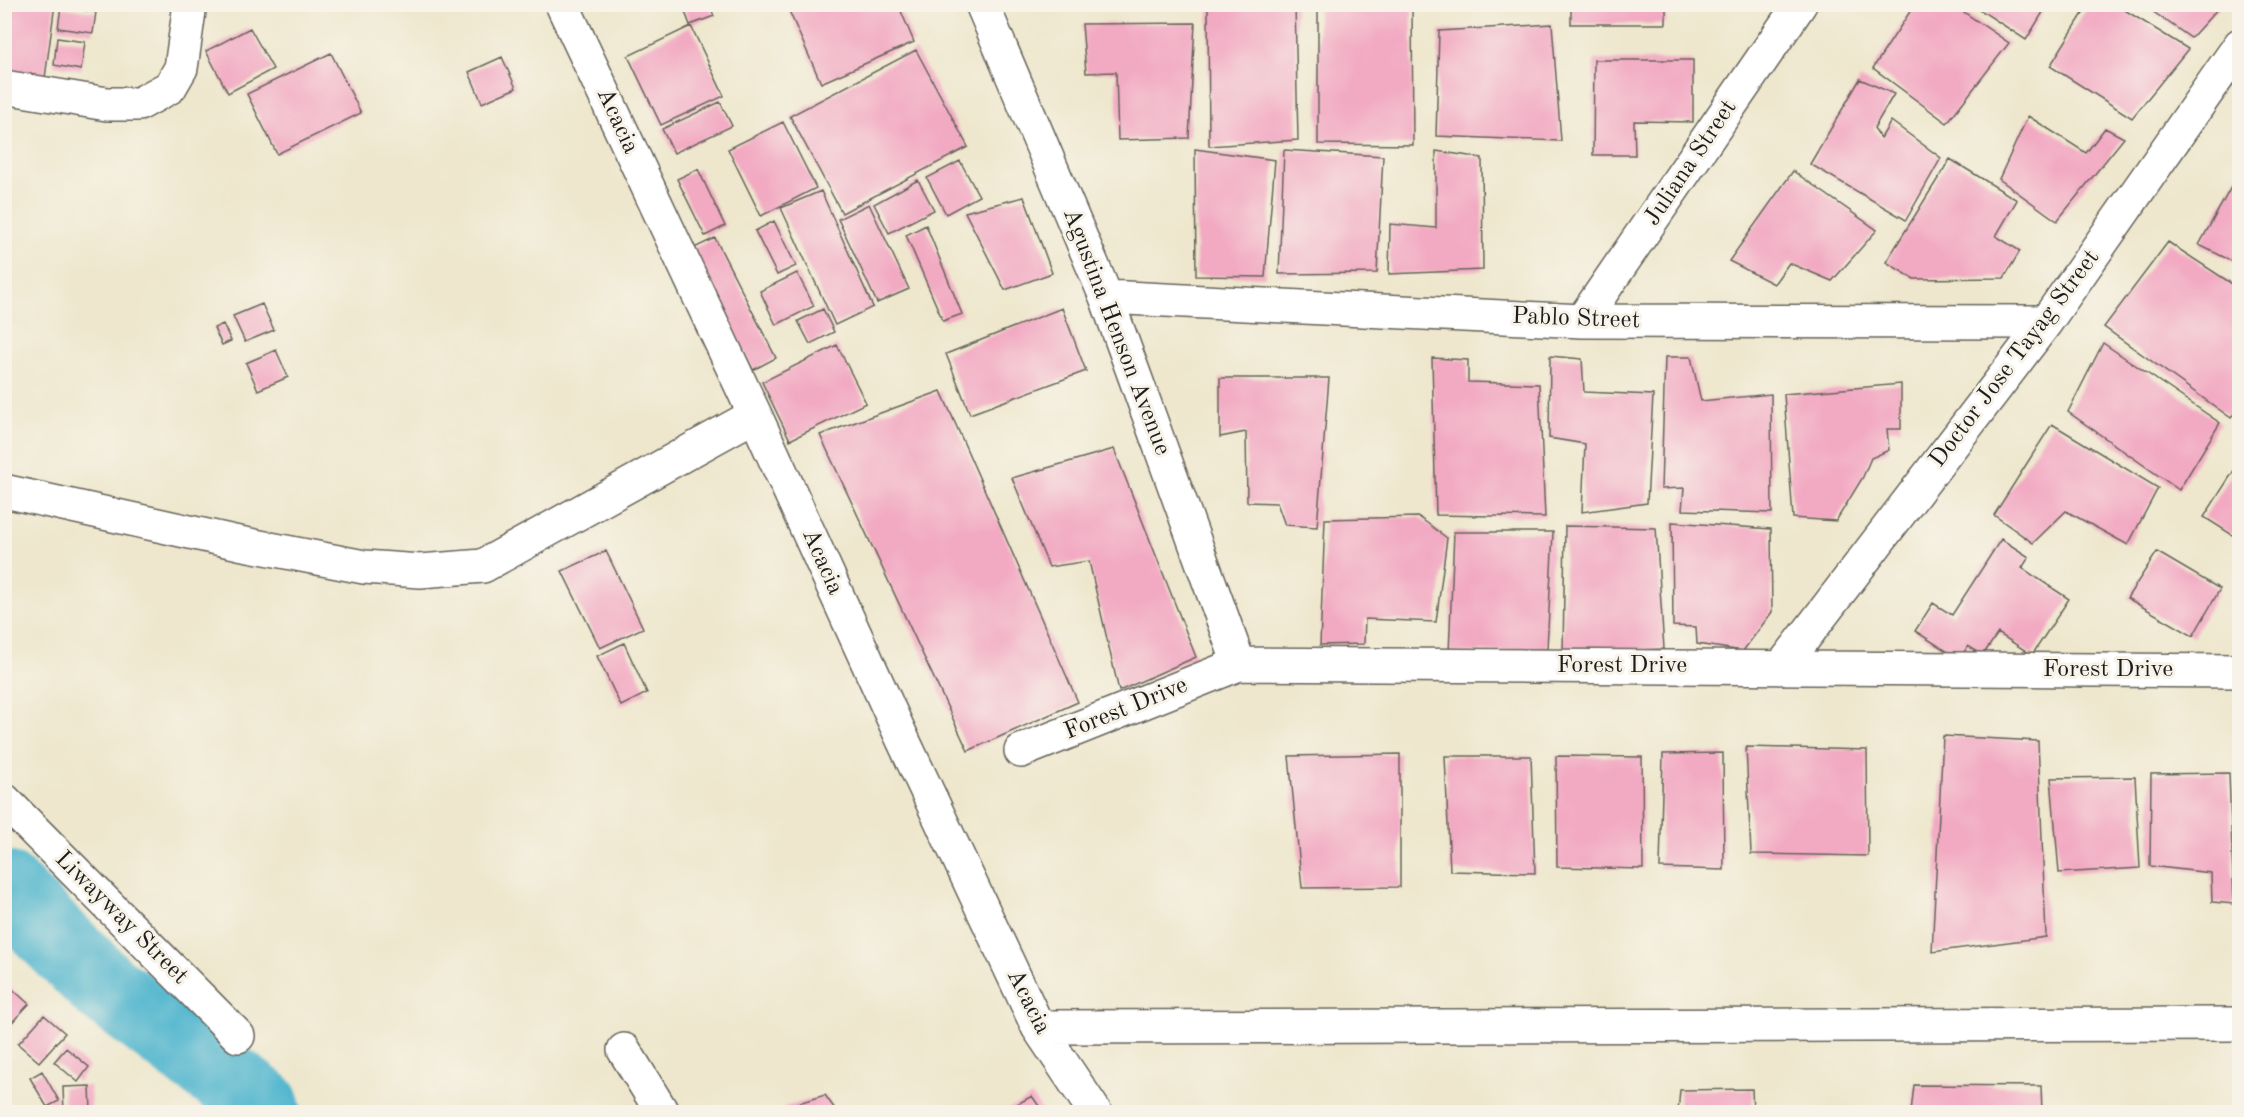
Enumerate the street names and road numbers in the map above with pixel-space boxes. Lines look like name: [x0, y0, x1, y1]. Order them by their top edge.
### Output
street label: Acacia: [591, 84, 643, 158]
street label: Juliana Street: [1640, 96, 1742, 230]
street label: Agustina Henson Avenue: [1058, 205, 1174, 459]
street label: Doctor Jose Tayag Street: [1926, 246, 2104, 472]
street label: Pablo Street: [1512, 305, 1640, 333]
street label: Acacia: [797, 525, 847, 599]
street label: Forest Drive: [1557, 654, 1687, 678]
street label: Forest Drive: [2043, 658, 2173, 682]
street label: Forest Drive: [1061, 673, 1191, 745]
street label: Liwayway Street: [50, 847, 192, 989]
street label: Acacia: [1002, 966, 1055, 1039]

